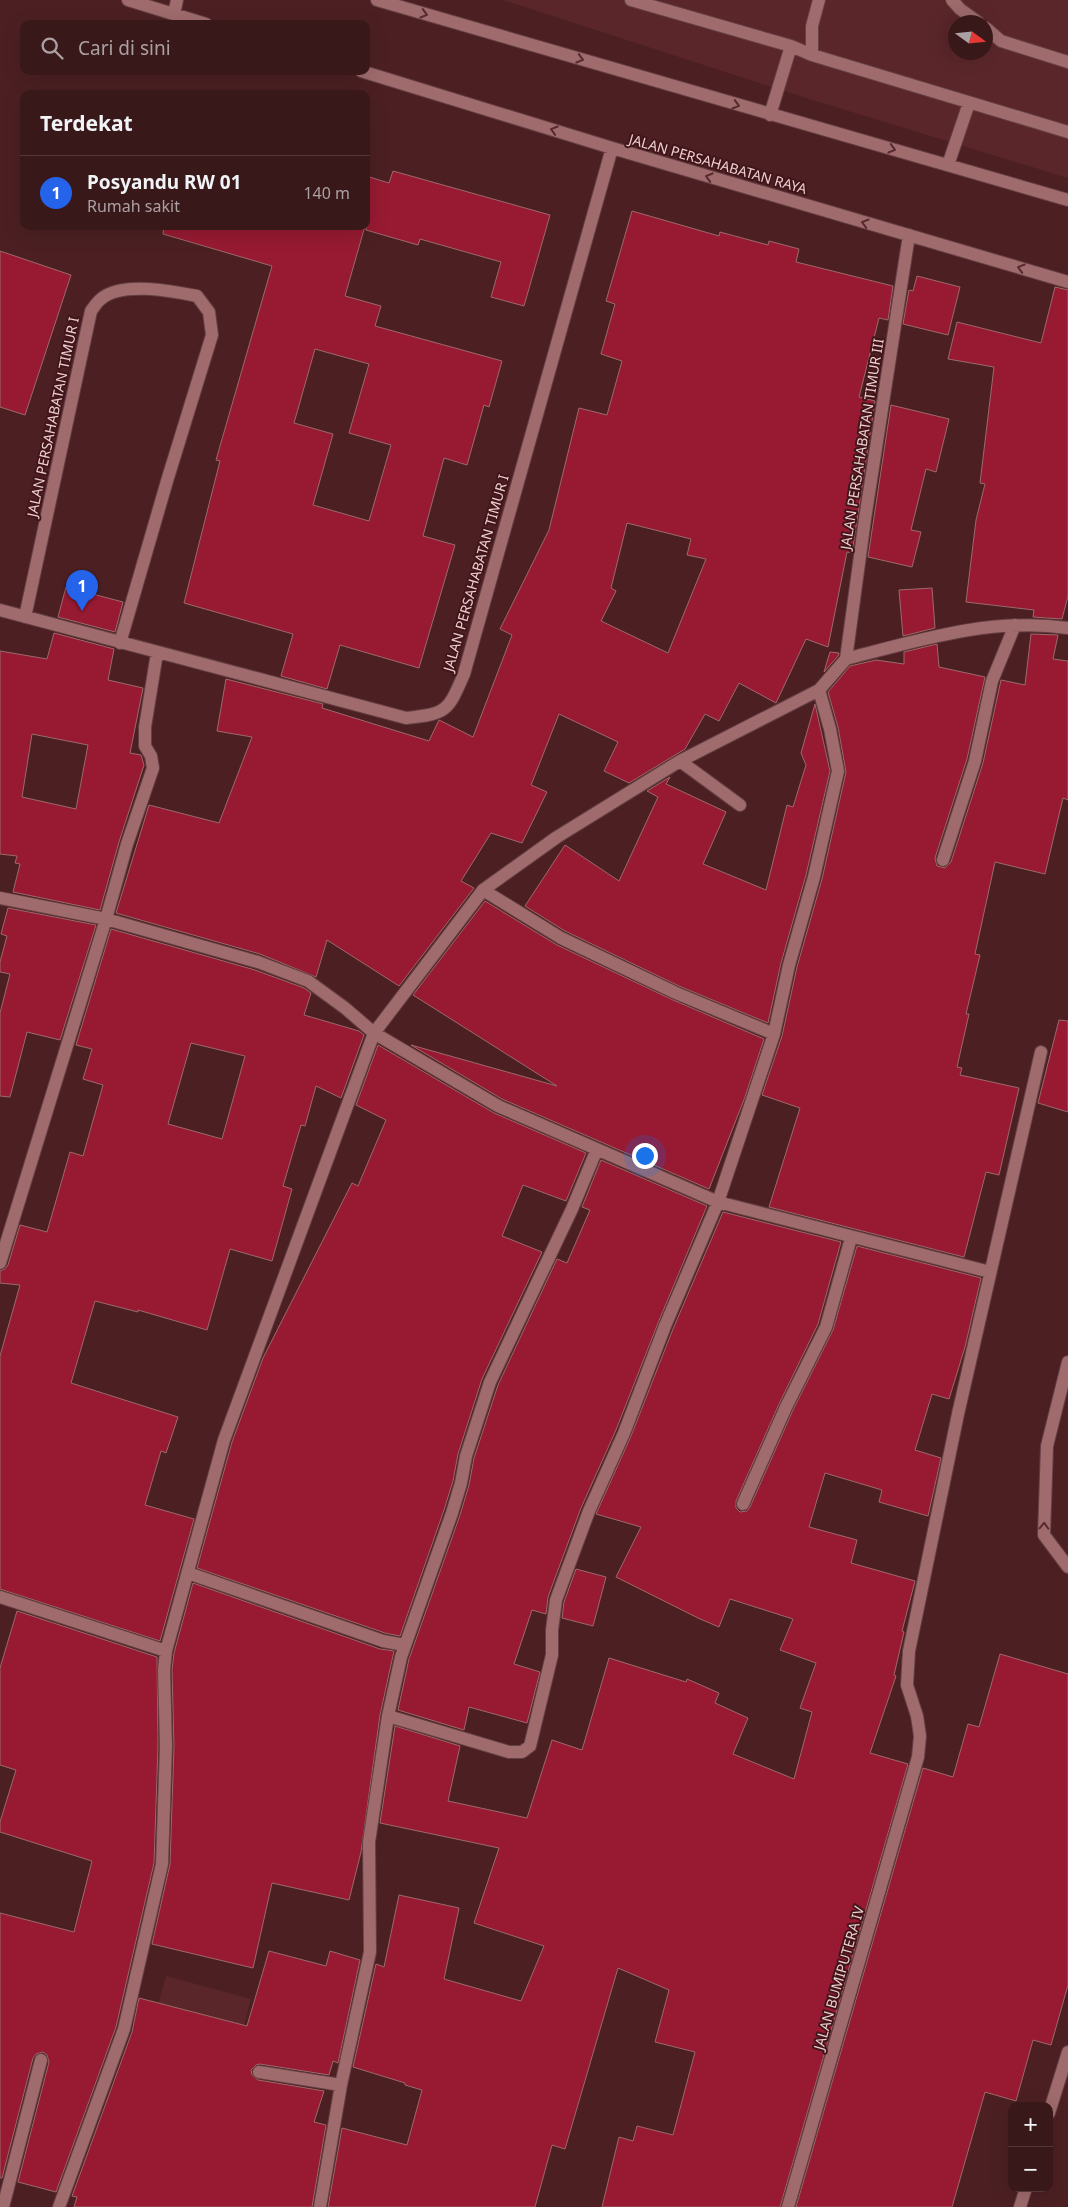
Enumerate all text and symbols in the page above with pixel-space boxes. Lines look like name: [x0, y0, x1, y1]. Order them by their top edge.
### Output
one-way arrow: [419, 8, 427, 18]
north arrow: [948, 15, 993, 60]
search box: [20, 20, 370, 75]
icon: search: [38, 34, 66, 62]
text: Cari di sini: [78, 35, 171, 61]
one-way arrow: [575, 54, 583, 64]
one-way arrow: [731, 99, 739, 109]
text: Terdekat: [40, 109, 133, 137]
one-way arrow: [550, 126, 558, 136]
street label: JALAN PERSAHABATAN RAYA: [625, 128, 809, 198]
one-way arrow: [888, 144, 896, 154]
text: Posyandu RW 01: [87, 169, 242, 195]
one-way arrow: [706, 172, 714, 182]
text: 1: [51, 182, 61, 204]
text: 140 m: [303, 182, 350, 204]
text: Rumah sakit: [87, 195, 180, 217]
one-way arrow: [862, 218, 870, 228]
one-way arrow: [1018, 263, 1026, 273]
street label: JALAN PERSAHABATAN TIMUR I: [22, 315, 83, 521]
street label: JALAN PERSAHABATAN TIMUR III: [835, 337, 888, 553]
street label: JALAN PERSAHABATAN TIMUR I: [438, 472, 513, 675]
pin: 1: [66, 570, 98, 611]
your location: [632, 1143, 658, 1169]
one-way arrow: [1039, 1522, 1049, 1530]
street label: JALAN BUMIPUTERA IV: [808, 1903, 868, 2054]
map controls: [1008, 2102, 1053, 2192]
button: +: [1008, 2102, 1053, 2147]
button: −: [1008, 2147, 1053, 2192]

